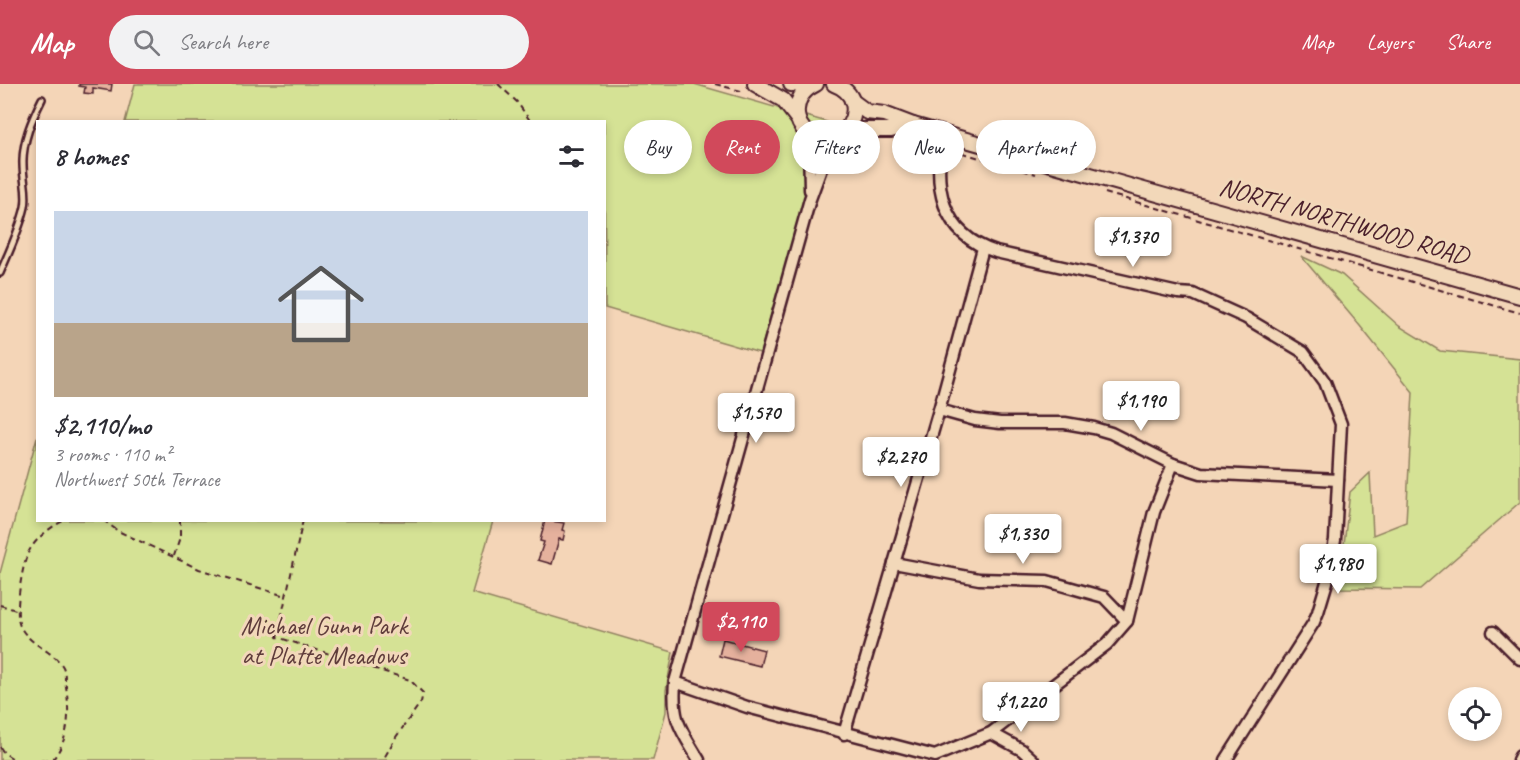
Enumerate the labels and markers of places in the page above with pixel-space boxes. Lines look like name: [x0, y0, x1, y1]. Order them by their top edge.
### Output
pin: $1,370: [1084, 217, 1182, 268]
pin: $1,190: [1092, 381, 1190, 432]
pin: $1,570: [707, 393, 805, 444]
pin: $2,270: [852, 437, 950, 488]
pin: $1,330: [974, 514, 1072, 565]
pin: $1,980: [1289, 544, 1387, 595]
pin: $2,110: [692, 602, 790, 653]
pin: $1,220: [972, 682, 1070, 733]

